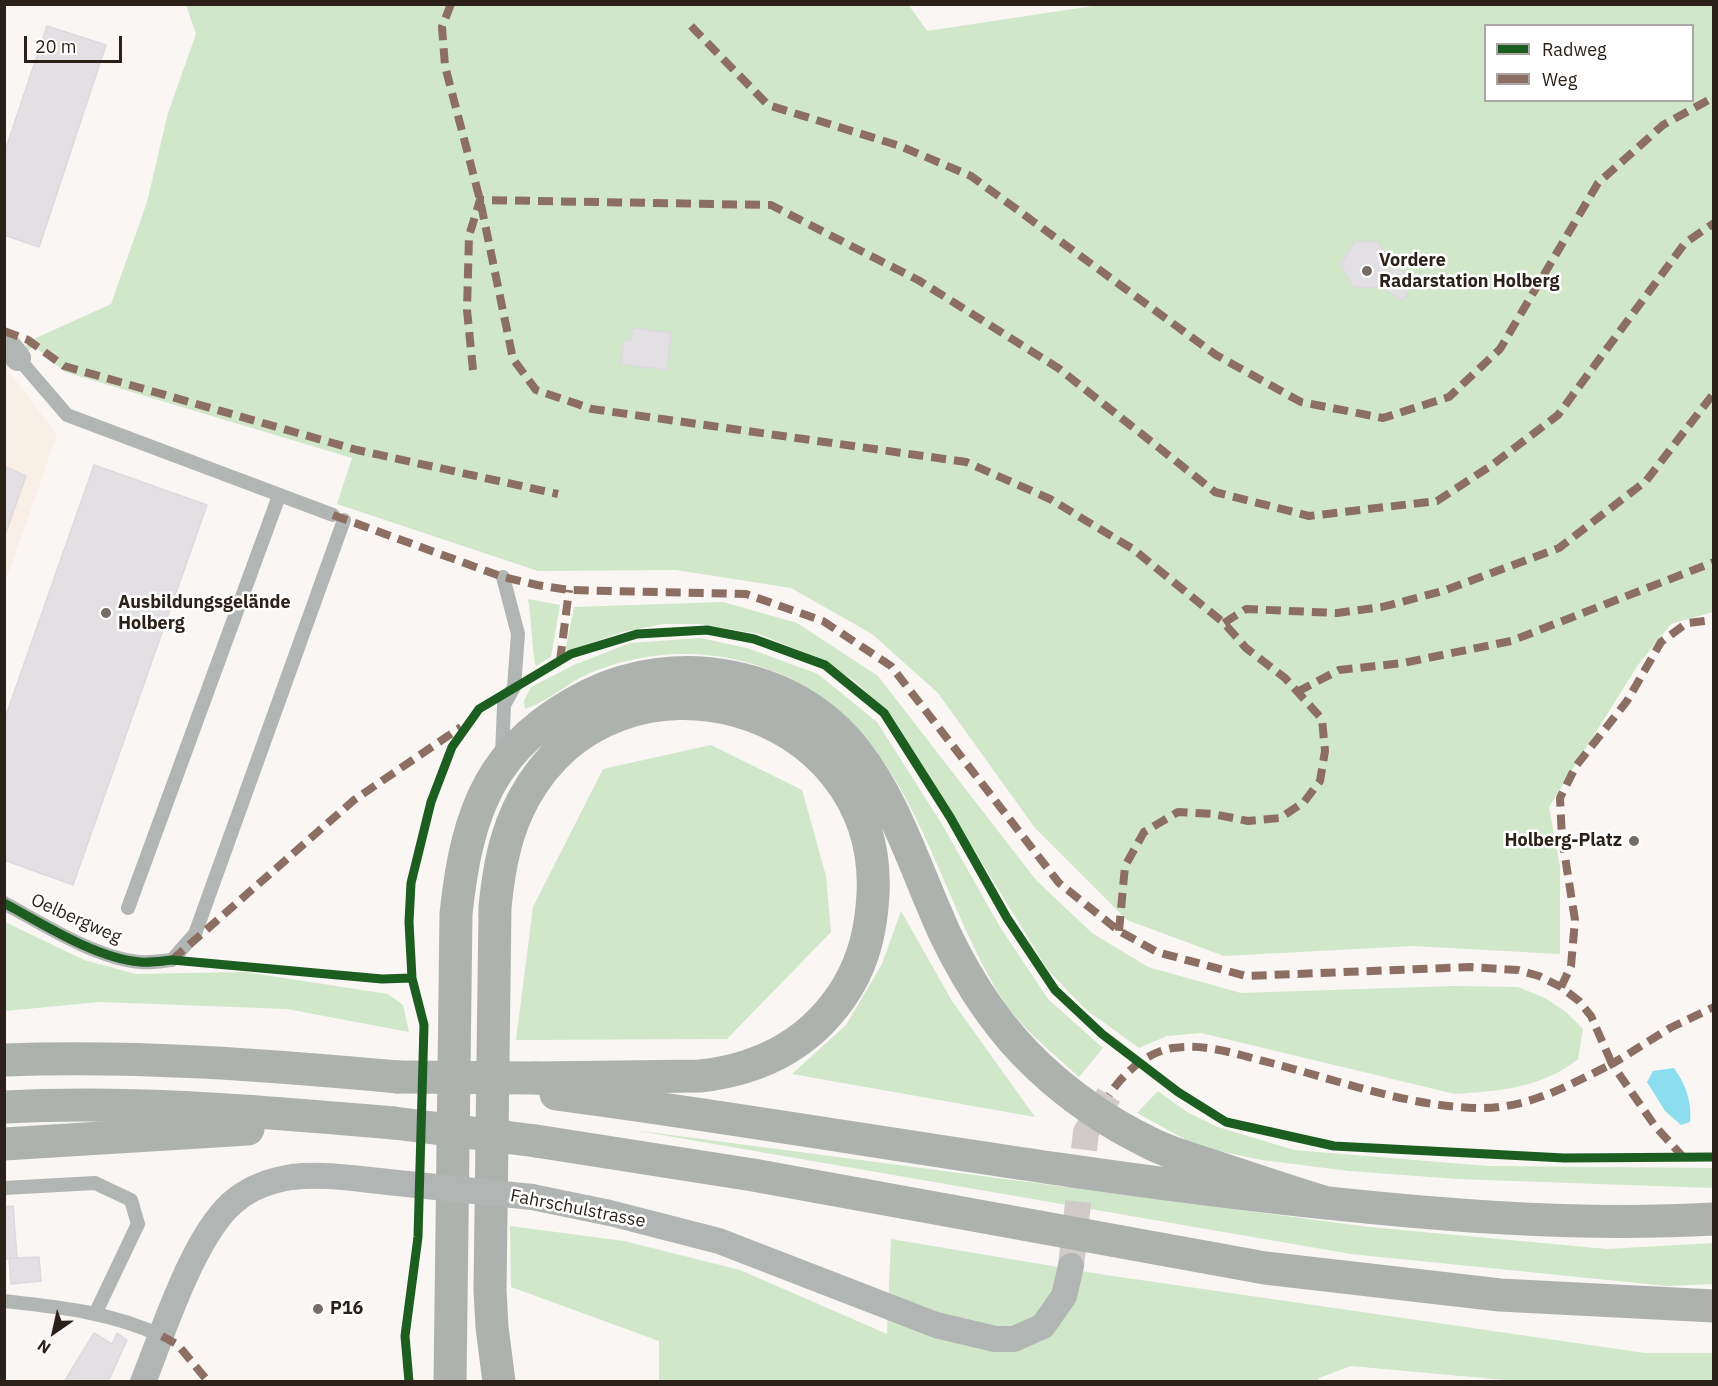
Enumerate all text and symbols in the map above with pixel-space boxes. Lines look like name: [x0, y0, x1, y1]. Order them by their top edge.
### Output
scale bar: [27, 24, 124, 62]
legend: [1484, 24, 1694, 102]
text: 20 m: [35, 35, 77, 58]
text: Radweg: [1542, 38, 1607, 61]
text: Weg: [1542, 68, 1577, 91]
place label: Vordere Radarstation Holberg: [1379, 250, 1559, 292]
marker: Vordere Radarstation Holberg: [1360, 264, 1374, 278]
place label: Ausbildungsgelände Holberg: [118, 592, 291, 634]
marker: Ausbildungsgelände Holberg: [99, 606, 113, 620]
place label: Holberg-Platz: [1504, 830, 1622, 852]
marker: Holberg-Platz: [1627, 834, 1641, 848]
street label: Oelbergweg: [27, 889, 125, 949]
street label: Fahrschulstrasse: [509, 1185, 647, 1233]
place label: P16: [330, 1298, 363, 1320]
north arrow: [24, 1302, 84, 1362]
marker: P16: [311, 1302, 325, 1316]
text: N: [34, 1335, 54, 1358]

